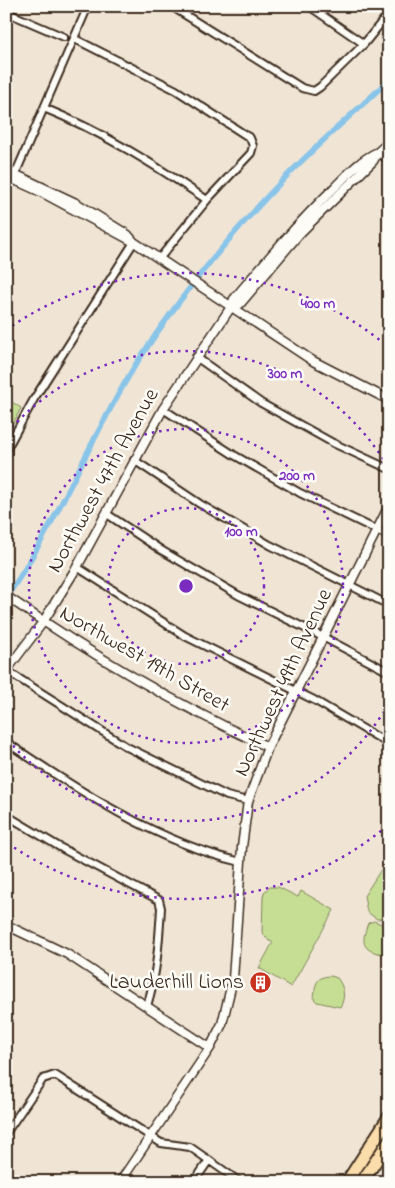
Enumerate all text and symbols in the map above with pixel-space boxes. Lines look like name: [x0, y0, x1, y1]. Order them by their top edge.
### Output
text: 400 m: [300, 293, 336, 315]
text: 300 m: [267, 363, 303, 385]
street label: Northwest 47th Avenue: [40, 383, 168, 579]
text: 200 m: [278, 465, 315, 487]
text: 100 m: [224, 521, 258, 543]
centre of rings: [177, 577, 195, 595]
street label: Northwest 49th Avenue: [226, 584, 342, 782]
street label: Northwest 19th Street: [53, 598, 236, 722]
place label: Lauderhill Lions: [110, 967, 244, 999]
building icon: Lauderhill Lions: [248, 971, 272, 995]

